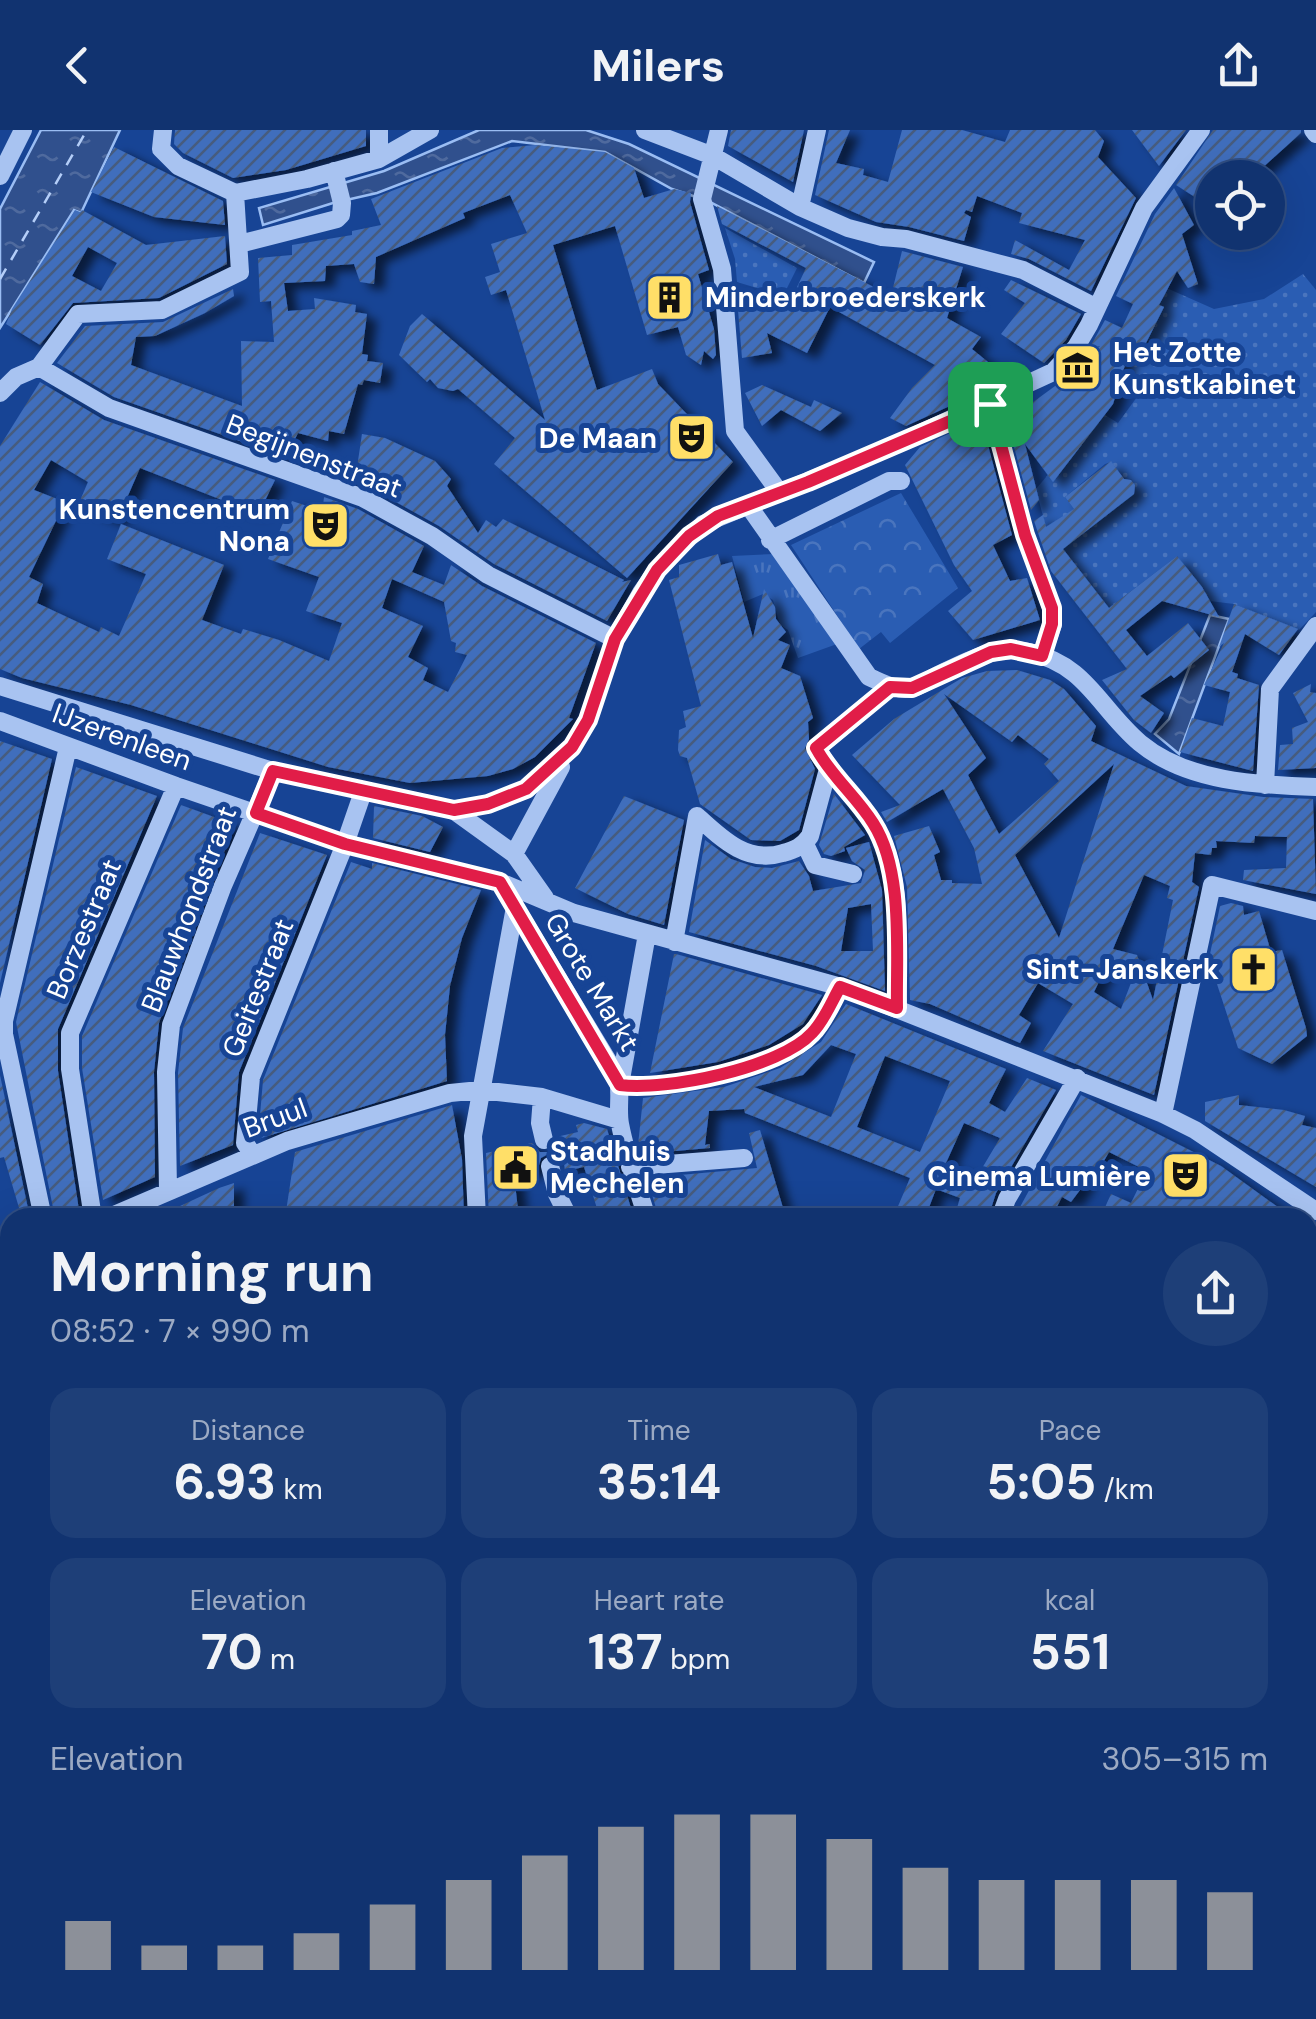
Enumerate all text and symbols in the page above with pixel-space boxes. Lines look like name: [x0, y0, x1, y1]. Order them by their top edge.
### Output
text: Milers: [591, 36, 725, 95]
icon: back: [50, 38, 105, 93]
icon: share: [1211, 38, 1266, 93]
map controls: [1195, 160, 1285, 250]
button: locate: [1195, 160, 1285, 250]
building icon: Minderbroederskerk: [644, 271, 696, 323]
place label: Minderbroederskerk: [705, 279, 986, 316]
place label: Het Zotte Kunstkabinet: [1113, 334, 1296, 403]
museum icon: Het Zotte Kunstkabinet: [1052, 342, 1104, 394]
pin: [948, 362, 1033, 447]
icon: arrive: [963, 377, 1018, 432]
street label: Begijnenstraat: [221, 405, 407, 507]
theatre icon: De Maan: [666, 412, 718, 464]
place label: De Maan: [539, 420, 657, 457]
place label: Kunstencentrum Nona: [59, 491, 290, 560]
theatre icon: Kunstencentrum Nona: [299, 499, 351, 551]
street label: IJzerenleen: [47, 695, 197, 779]
street label: Blauwhondstraat: [133, 801, 245, 1017]
street label: Borzestraat: [38, 853, 130, 1005]
street label: Grote Markt: [536, 906, 648, 1058]
street label: Geitestraat: [213, 913, 303, 1063]
church icon: Sint-Janskerk: [1228, 943, 1280, 995]
place label: Sint-Janskerk: [1026, 951, 1219, 988]
street label: Bruul: [238, 1089, 312, 1147]
place label: Stadhuis Mechelen: [550, 1133, 684, 1202]
public building icon: Stadhuis Mechelen: [489, 1141, 541, 1193]
theatre icon: Cinema Lumière: [1160, 1150, 1212, 1202]
place label: Cinema Lumière: [927, 1158, 1151, 1195]
text: Morning run: [50, 1236, 374, 1308]
button: share: [1163, 1241, 1268, 1346]
text: 08:52 · 7 × 990 m: [50, 1310, 309, 1352]
text: Distance: [191, 1412, 305, 1449]
text: Time: [627, 1412, 691, 1449]
text: Pace: [1039, 1412, 1101, 1449]
text: 6.93: [173, 1449, 276, 1515]
text: 35:14: [597, 1449, 721, 1515]
text: 5:05: [986, 1449, 1096, 1515]
text: km: [276, 1471, 323, 1508]
text: /km: [1096, 1471, 1154, 1508]
text: Elevation: [190, 1582, 306, 1619]
text: Heart rate: [594, 1582, 724, 1619]
text: kcal: [1045, 1582, 1095, 1619]
text: 70: [201, 1619, 263, 1685]
text: 137: [588, 1619, 663, 1685]
text: 551: [1030, 1619, 1110, 1685]
text: m: [263, 1641, 295, 1678]
text: bpm: [663, 1641, 730, 1678]
text: Elevation: [50, 1738, 183, 1780]
text: 305–315 m: [1101, 1738, 1268, 1780]

